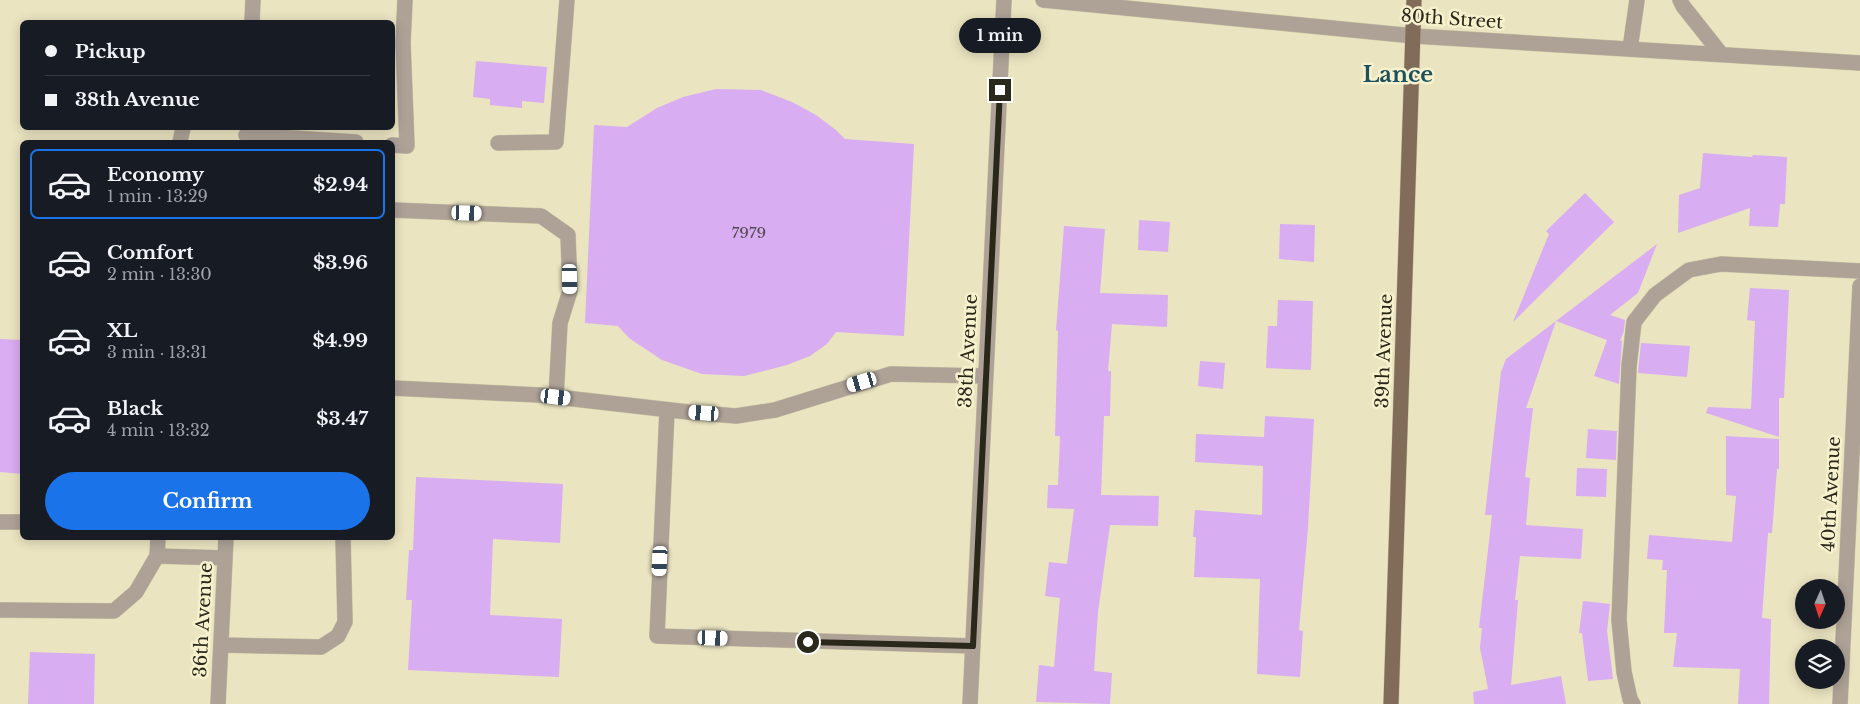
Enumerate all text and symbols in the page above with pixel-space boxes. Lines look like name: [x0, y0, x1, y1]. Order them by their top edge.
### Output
street label: 80th Street: [1400, 4, 1504, 34]
callout: 1 min: [959, 18, 1041, 52]
text: 1 min: [977, 25, 1023, 45]
text: Pickup: [75, 40, 146, 63]
district label: Lance: [1363, 61, 1433, 88]
route end: [989, 79, 1011, 101]
text: 38th Avenue: [75, 88, 200, 111]
icon: car: [47, 162, 92, 207]
text: Economy: [107, 163, 204, 186]
text: $2.94: [313, 173, 368, 196]
text: 1 min · 13:29: [107, 186, 208, 206]
car: [451, 205, 482, 221]
house number: 7979: [732, 223, 766, 242]
icon: car: [47, 240, 92, 285]
text: Comfort: [107, 241, 194, 264]
text: $3.96: [313, 251, 368, 274]
text: 2 min · 13:30: [107, 264, 212, 284]
car: [562, 264, 577, 294]
street label: 38th Avenue: [954, 293, 982, 409]
street label: 39th Avenue: [1371, 293, 1397, 409]
icon: car: [47, 318, 92, 363]
text: XL: [107, 319, 137, 342]
text: $4.99: [313, 329, 368, 352]
text: 3 min · 13:31: [107, 342, 207, 362]
car: [845, 371, 878, 393]
car: [540, 388, 571, 406]
icon: car: [47, 396, 92, 441]
text: Black: [107, 397, 163, 420]
car: [688, 404, 719, 422]
text: $3.47: [316, 407, 368, 430]
text: 4 min · 13:32: [107, 420, 210, 440]
street label: 40th Avenue: [1817, 436, 1845, 552]
button: Confirm: [45, 472, 370, 530]
car: [651, 546, 668, 576]
street label: 36th Avenue: [189, 562, 217, 678]
north arrow: [1795, 579, 1845, 629]
map controls: [1795, 579, 1845, 689]
car: [697, 630, 728, 646]
route start: [797, 631, 819, 653]
button: layers: [1795, 639, 1845, 689]

